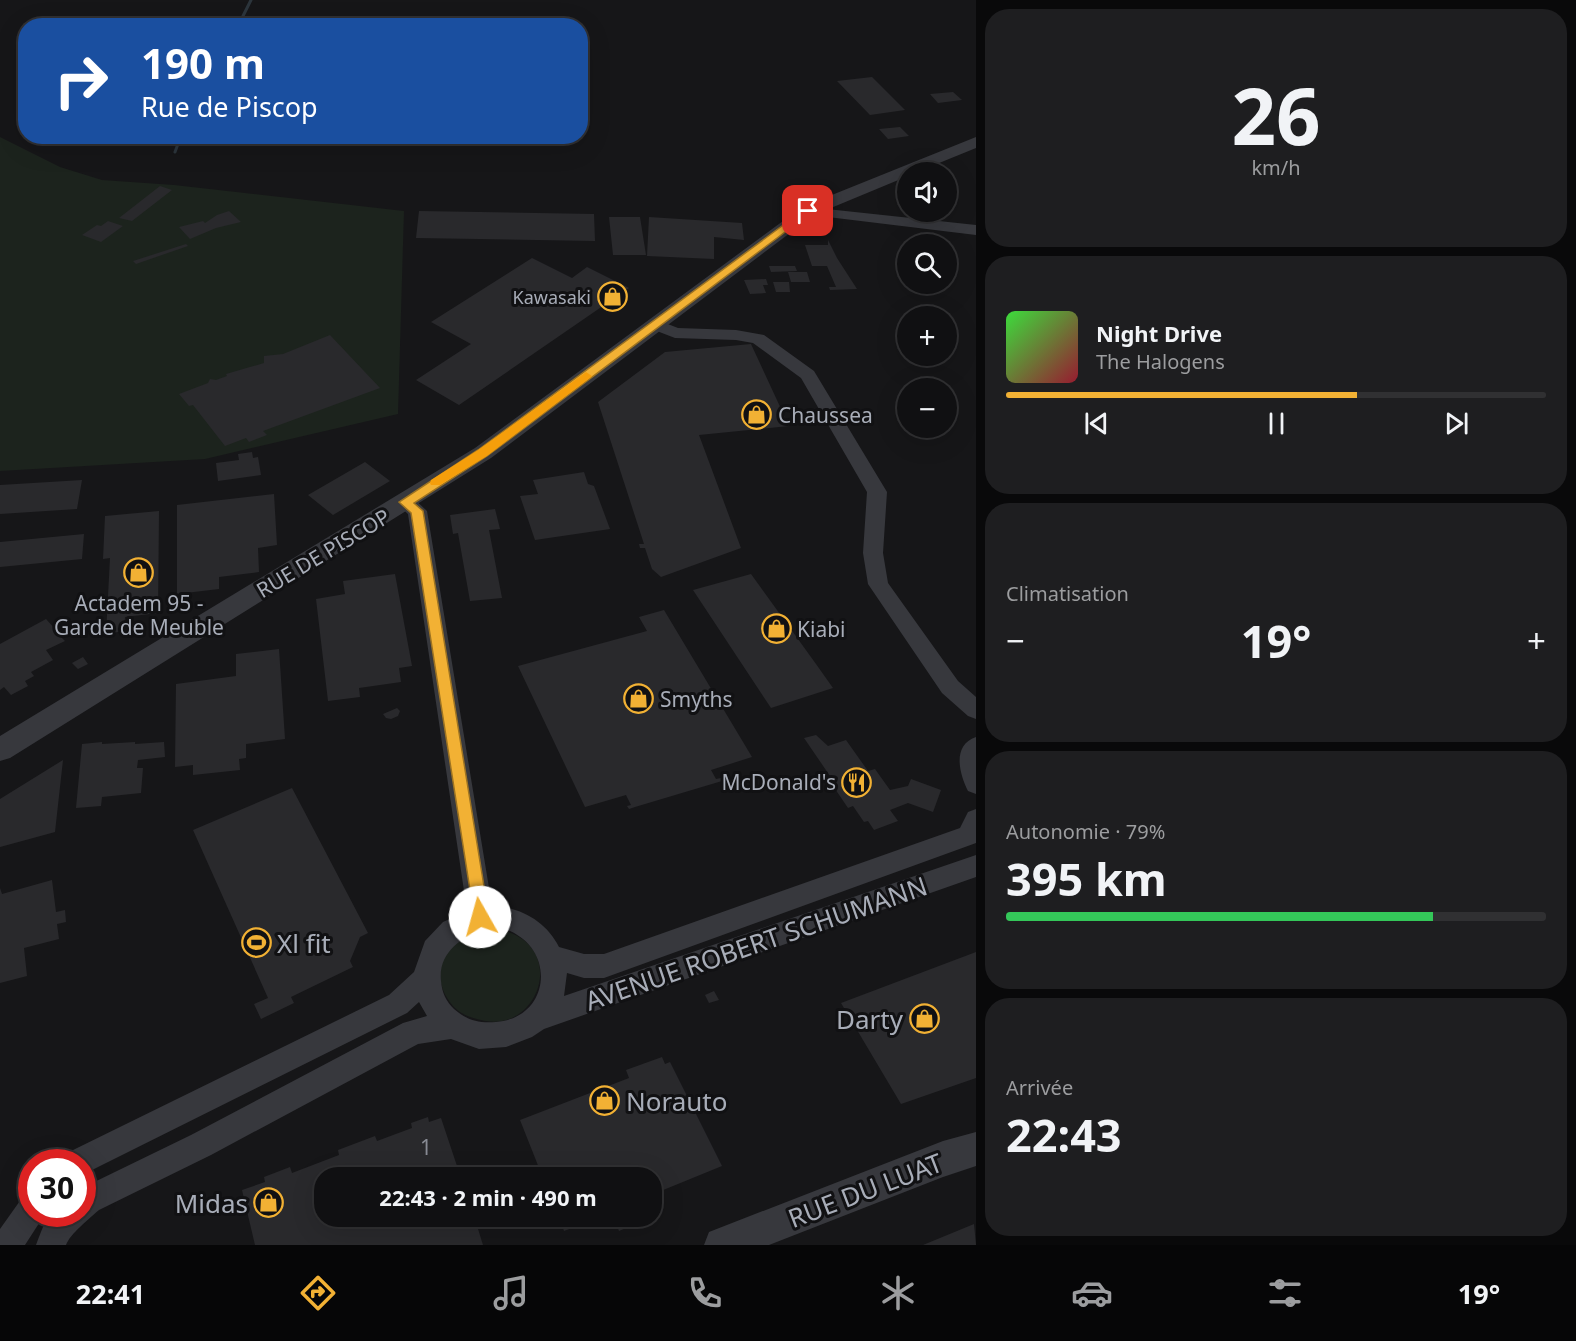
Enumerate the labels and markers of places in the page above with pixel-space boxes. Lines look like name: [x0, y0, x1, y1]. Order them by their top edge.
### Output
pin: [782, 185, 833, 236]
shop icon: Kawasaki: [596, 281, 628, 313]
place label: Kawasaki: [513, 285, 591, 309]
shop icon: Chaussea: [741, 399, 773, 431]
place label: Chaussea: [778, 401, 873, 429]
shop icon: Actadem 95 - Garde de Meuble: [123, 556, 155, 588]
place label: Actadem 95 - Garde de Meuble: [54, 589, 224, 641]
shop icon: Kiabi: [760, 613, 792, 645]
place label: Kiabi: [797, 615, 846, 643]
shop icon: Smyths: [623, 683, 655, 715]
place label: Smyths: [660, 685, 733, 713]
restaurant icon: McDonald's: [841, 766, 873, 798]
place label: McDonald's: [722, 768, 836, 796]
place label: Xl fit: [277, 925, 331, 961]
sports icon: Xl fit: [240, 927, 272, 959]
place label: Darty: [836, 1001, 904, 1037]
shop icon: Darty: [908, 1003, 940, 1035]
place label: Norauto: [626, 1083, 727, 1119]
shop icon: Norauto: [589, 1085, 621, 1117]
place label: Midas: [175, 1185, 248, 1221]
shop icon: Midas: [253, 1187, 285, 1219]

